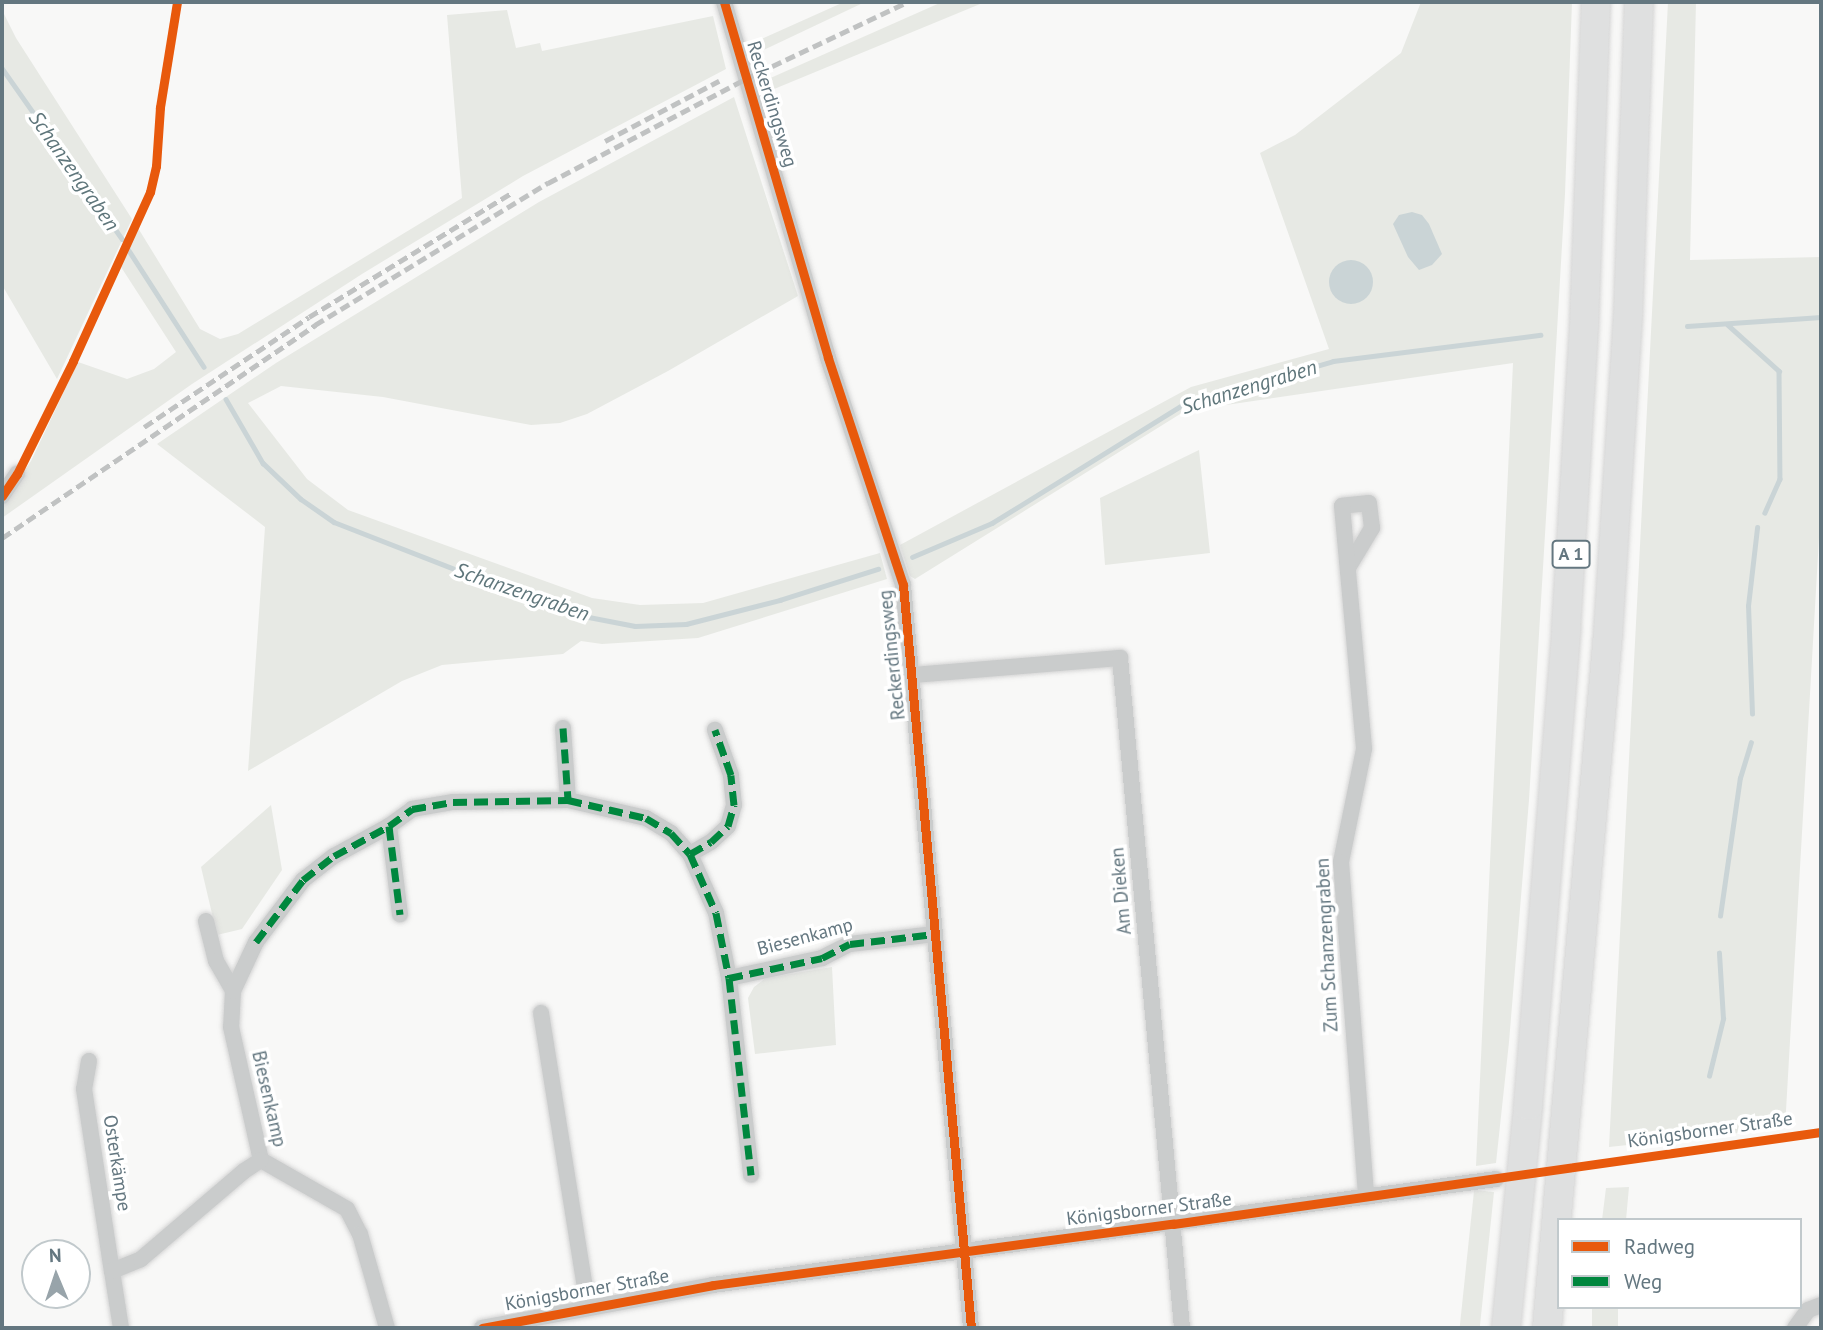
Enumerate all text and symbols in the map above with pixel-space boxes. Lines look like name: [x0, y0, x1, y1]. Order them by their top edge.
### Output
street label: Reckerdingsweg: [742, 38, 802, 170]
water label: Schanzengraben: [23, 106, 125, 236]
water label: Schanzengraben: [1178, 354, 1320, 420]
road number: A 1: [1550, 540, 1592, 568]
water label: Schanzengraben: [452, 557, 592, 627]
street label: Reckerdingsweg: [874, 589, 910, 721]
street label: Am Dieken: [1106, 846, 1136, 936]
street label: Zum Schanzengraben: [1311, 857, 1343, 1033]
street label: Biesenkamp: [755, 913, 855, 961]
street label: Biesenkamp: [247, 1049, 291, 1149]
street label: Königsborner Straße: [1626, 1107, 1794, 1153]
street label: Osterkämpe: [98, 1113, 136, 1213]
street label: Königsborner Straße: [1065, 1188, 1233, 1230]
legend: [1557, 1218, 1802, 1309]
text: Radweg: [1624, 1233, 1695, 1260]
north arrow: [21, 1239, 91, 1309]
text: N: [49, 1243, 62, 1267]
street label: Königsborner Straße: [503, 1264, 671, 1316]
text: Weg: [1624, 1268, 1662, 1295]

